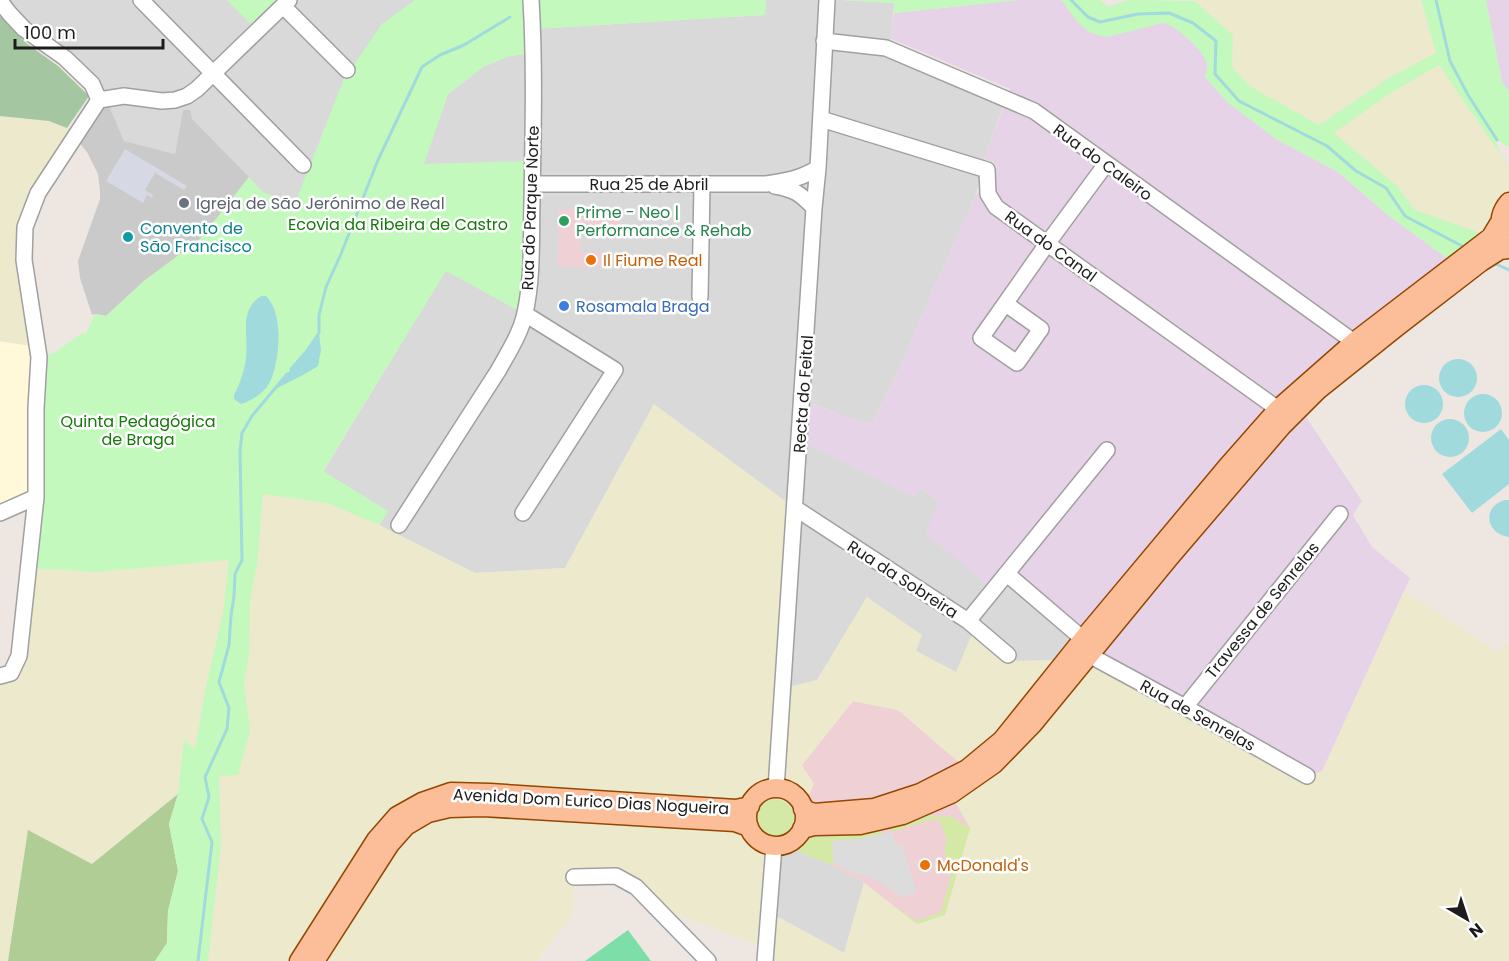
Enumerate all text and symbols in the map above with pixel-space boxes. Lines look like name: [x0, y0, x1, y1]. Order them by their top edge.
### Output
scale bar: [15, 12, 164, 50]
text: 100 m: [24, 20, 76, 45]
street label: Rua do Caleiro: [1048, 119, 1157, 206]
street label: Rua do Parque Norte: [516, 125, 545, 291]
street label: Rua 25 de Abril: [589, 173, 709, 196]
place label: Igreja de São Jerónimo de Real: [196, 192, 445, 215]
marker: Igreja de São Jerónimo de Real: [177, 196, 191, 210]
place label: Prime - Neo | Performance & Rehab: [576, 201, 752, 242]
street label: Rua do Canal: [1000, 205, 1101, 288]
park label: Ecovia da Ribeira de Castro: [288, 213, 508, 236]
marker: Prime - Neo | Performance & Rehab: [557, 214, 571, 228]
place label: Convento de São Francisco: [140, 217, 252, 258]
marker: Convento de São Francisco: [121, 230, 135, 244]
place label: Il Fiume Real: [603, 249, 702, 272]
marker: Il Fiume Real: [584, 253, 598, 267]
place label: Rosamala Braga: [576, 295, 710, 318]
marker: Rosamala Braga: [557, 299, 571, 313]
street label: Recta do Feital: [788, 334, 819, 454]
park label: Quinta Pedagógica de Braga: [60, 410, 216, 451]
street label: Rua da Sobreira: [843, 535, 963, 624]
street label: Travessa de Senrelas: [1200, 537, 1325, 683]
street label: Rua de Senrelas: [1136, 674, 1260, 757]
street label: Avenida Dom Eurico Dias Nogueira: [452, 783, 730, 820]
place label: McDonald's: [937, 854, 1029, 877]
marker: McDonald's: [918, 858, 932, 872]
north arrow: [1437, 889, 1497, 949]
text: N: [1464, 918, 1488, 943]

